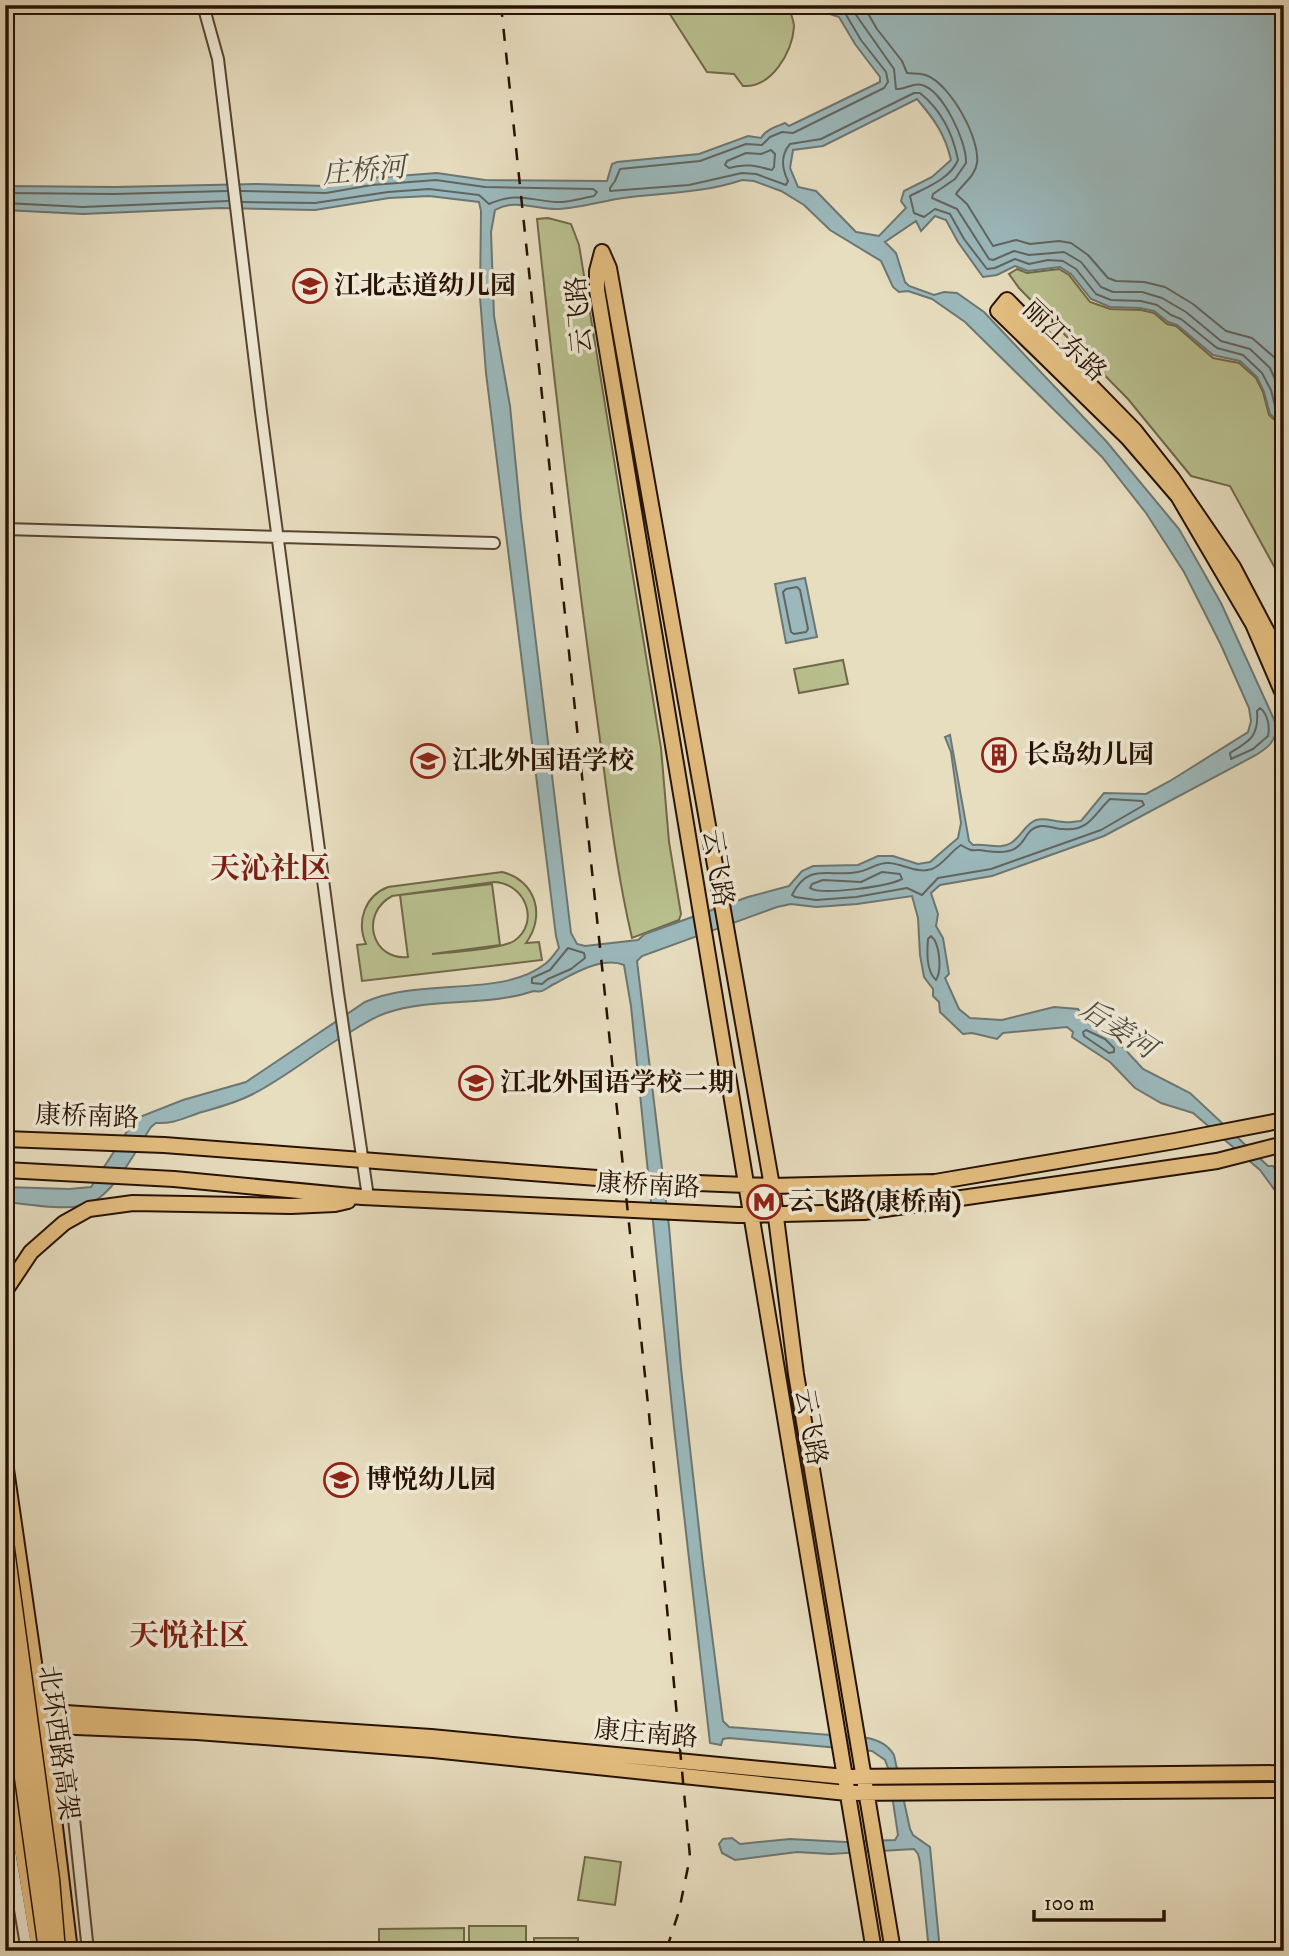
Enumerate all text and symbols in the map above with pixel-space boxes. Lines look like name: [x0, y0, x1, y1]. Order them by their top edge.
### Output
water label: 庄桥河: [321, 149, 412, 192]
school or university icon: 江北志道幼儿园: [291, 267, 329, 305]
place label: 江北志道幼儿园: [334, 270, 516, 303]
street label: 云飞路: [560, 275, 600, 355]
street label: 丽江东路: [1015, 293, 1113, 389]
building icon: 长岛幼儿园: [980, 736, 1018, 774]
place label: 长岛幼儿园: [1024, 739, 1154, 772]
school or university icon: 江北外国语学校: [409, 742, 447, 780]
place label: 江北外国语学校: [452, 745, 634, 778]
street label: 云飞路: [695, 827, 739, 909]
district label: 天沁社区: [210, 851, 330, 888]
water label: 后姜河: [1073, 991, 1167, 1069]
school or university icon: 江北外国语学校二期: [457, 1064, 495, 1102]
place label: 江北外国语学校二期: [500, 1067, 734, 1100]
street label: 康桥南路: [34, 1099, 140, 1135]
street label: 康桥南路: [595, 1167, 701, 1205]
metro station icon: 云飞路(康桥南): [745, 1183, 783, 1221]
place label: 云飞路(康桥南): [788, 1186, 961, 1219]
street label: 云飞路: [787, 1386, 833, 1468]
school or university icon: 博悦幼儿园: [322, 1461, 360, 1499]
place label: 博悦幼儿园: [366, 1464, 496, 1497]
district label: 天悦社区: [129, 1618, 249, 1655]
street label: 北环西路高架: [31, 1663, 85, 1823]
street label: 康庄南路: [593, 1713, 699, 1755]
scale bar: [1034, 1879, 1163, 1923]
text: 100 m: [1044, 1891, 1095, 1917]

